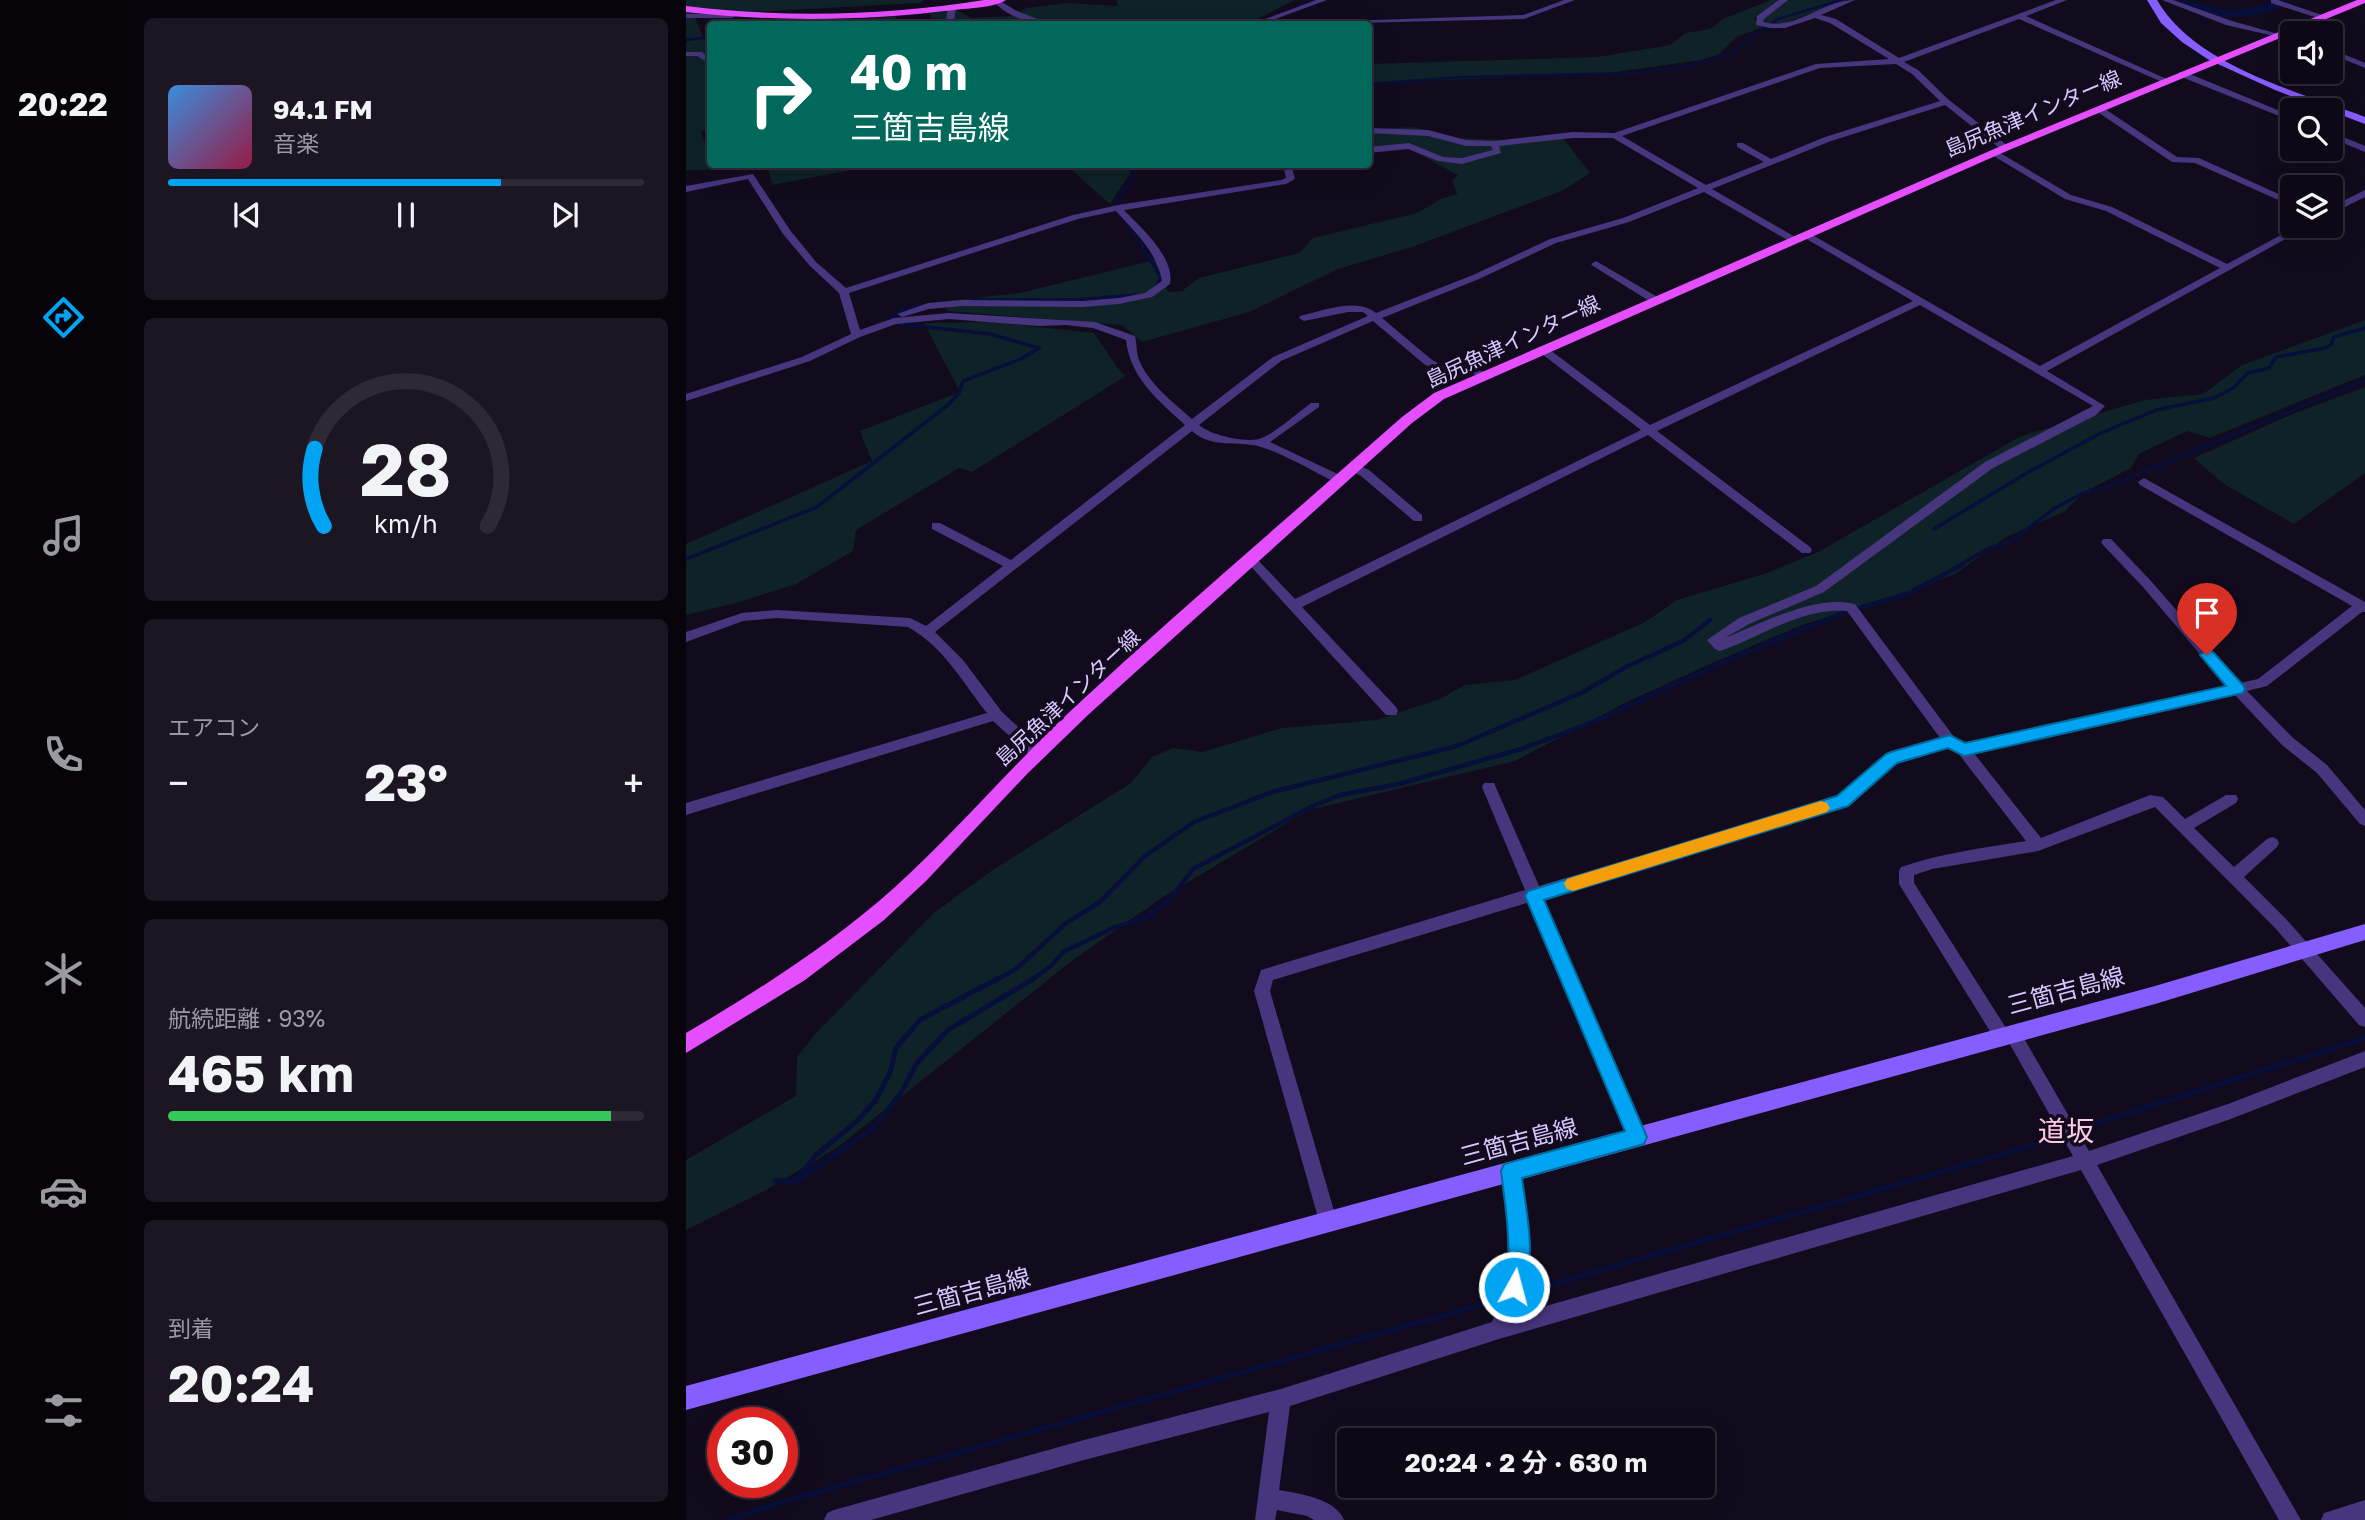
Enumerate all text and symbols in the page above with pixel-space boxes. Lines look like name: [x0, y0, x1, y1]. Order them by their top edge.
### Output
map controls: [2280, 21, 2343, 238]
button: sound: [2280, 21, 2343, 84]
text: 40 m: [850, 42, 968, 101]
icon: right: [735, 49, 826, 140]
street label: 島尻魚津インター線: [1941, 64, 2125, 162]
text: 20:22: [18, 85, 108, 123]
text: 94.1 FM: [273, 94, 373, 125]
button: search: [2280, 98, 2343, 161]
text: 三箇吉島線: [850, 108, 1010, 146]
text: 音楽: [273, 129, 319, 157]
button: layers: [2280, 175, 2343, 238]
icon: previous: [228, 196, 266, 234]
icon: pause: [387, 196, 425, 234]
icon: next: [546, 196, 584, 234]
street label: 島尻魚津インター線: [1421, 289, 1604, 393]
icon: directions: [39, 293, 88, 342]
text: 28: [361, 425, 452, 512]
text: km/h: [374, 507, 438, 538]
icon: music: [39, 511, 88, 560]
pin: [2177, 583, 2237, 655]
icon: arrive: [2188, 594, 2226, 632]
street label: 島尻魚津インター線: [989, 623, 1145, 771]
text: エアコン: [168, 713, 260, 741]
icon: phone: [39, 730, 88, 779]
text: 23°: [364, 750, 448, 812]
text: −: [168, 760, 189, 805]
text: +: [623, 760, 644, 805]
icon: climate: [39, 949, 88, 998]
street label: 三箇吉島線: [2004, 960, 2127, 1019]
text: 航続距離 · 93%: [168, 1004, 325, 1032]
text: 465 km: [168, 1041, 354, 1103]
street label: 三箇吉島線: [1457, 1111, 1580, 1170]
district label: 道坂: [2038, 1114, 2094, 1147]
icon: car: [39, 1167, 88, 1216]
position arrow: [1477, 1250, 1551, 1324]
street label: 三箇吉島線: [910, 1261, 1033, 1320]
text: 到着: [168, 1314, 214, 1342]
text: 20:24: [168, 1351, 314, 1413]
icon: filters: [39, 1386, 88, 1435]
speed limit sign: 30: [707, 1407, 798, 1498]
text: 20:24 · 2 分 · 630 m: [1405, 1447, 1647, 1478]

